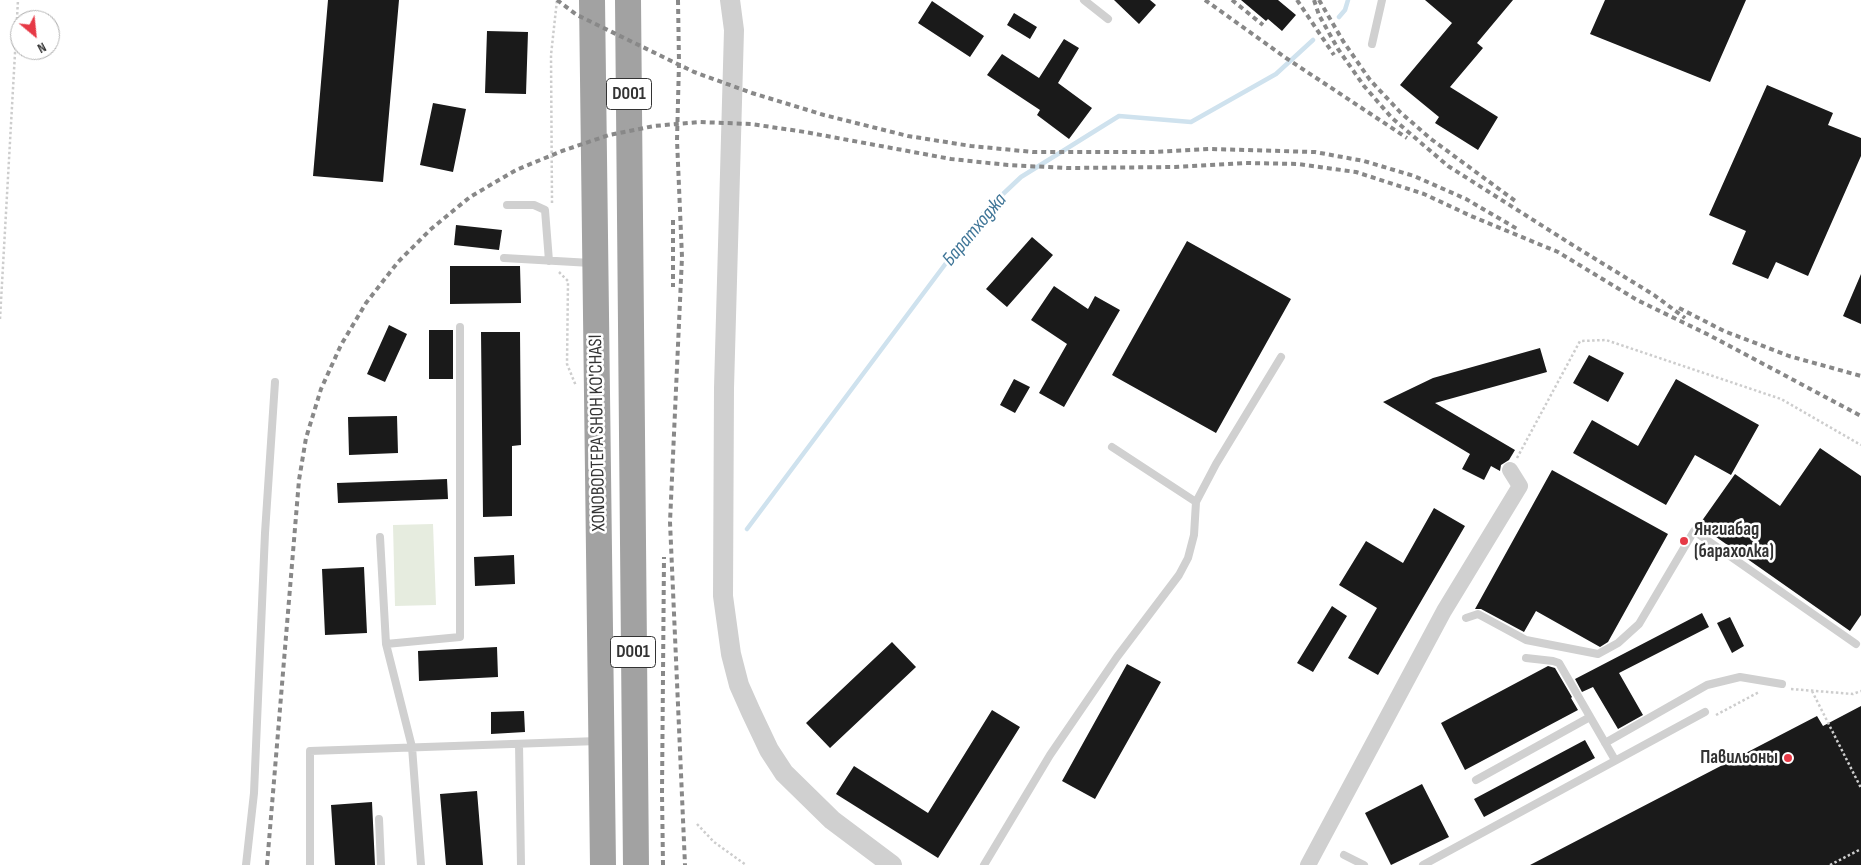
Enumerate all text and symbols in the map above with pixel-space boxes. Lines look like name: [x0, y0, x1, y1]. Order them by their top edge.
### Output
north arrow: [10, 10, 60, 60]
text: N: [35, 39, 49, 57]
road number: D001: [606, 78, 652, 110]
water label: Баратходжа: [938, 189, 1012, 271]
street label: XONOBODTEPA SHOH KO'CHASI: [585, 334, 611, 532]
place label: Янгиабад (барахолка): [1694, 519, 1774, 563]
marker: Янгиабад (барахолка): [1678, 535, 1690, 547]
road number: D001: [610, 636, 656, 668]
place label: Павильоны: [1700, 747, 1778, 769]
marker: Павильоны: [1782, 752, 1794, 764]

